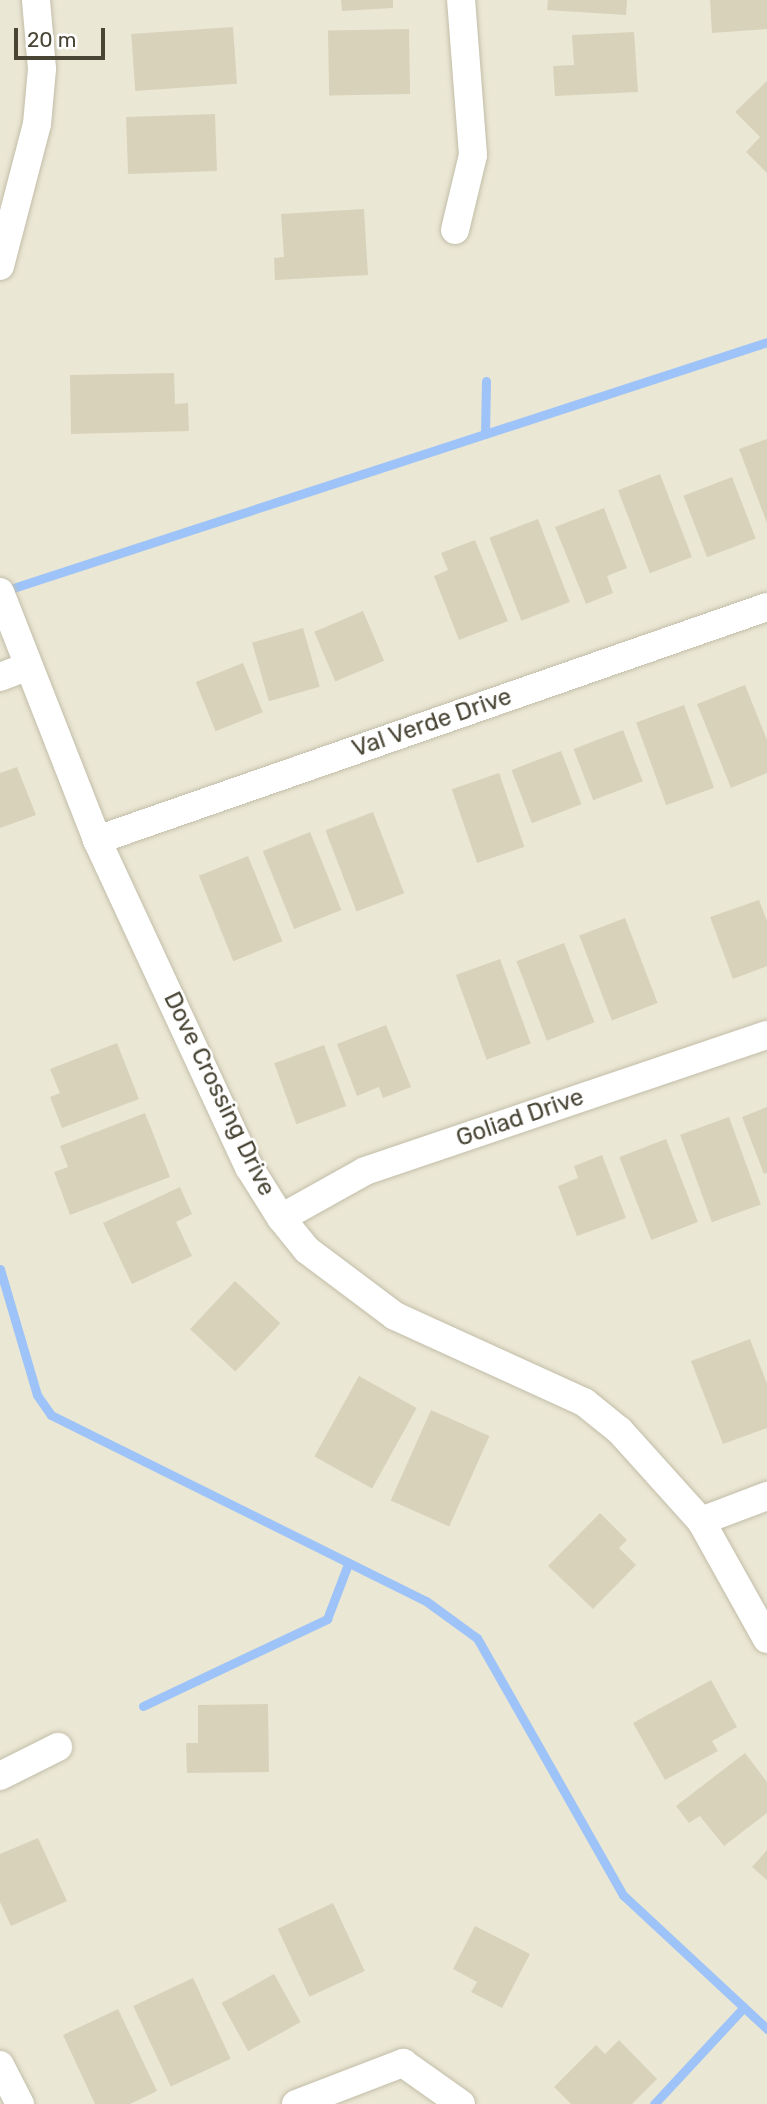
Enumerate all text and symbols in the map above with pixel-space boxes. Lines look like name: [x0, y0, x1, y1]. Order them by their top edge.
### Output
scale bar: [18, 14, 108, 58]
text: 20 m: [27, 27, 76, 52]
street label: Val Verde Drive: [348, 682, 516, 764]
street label: Dove Crossing Drive: [157, 987, 281, 1201]
street label: Goliad Drive: [452, 1083, 588, 1153]

